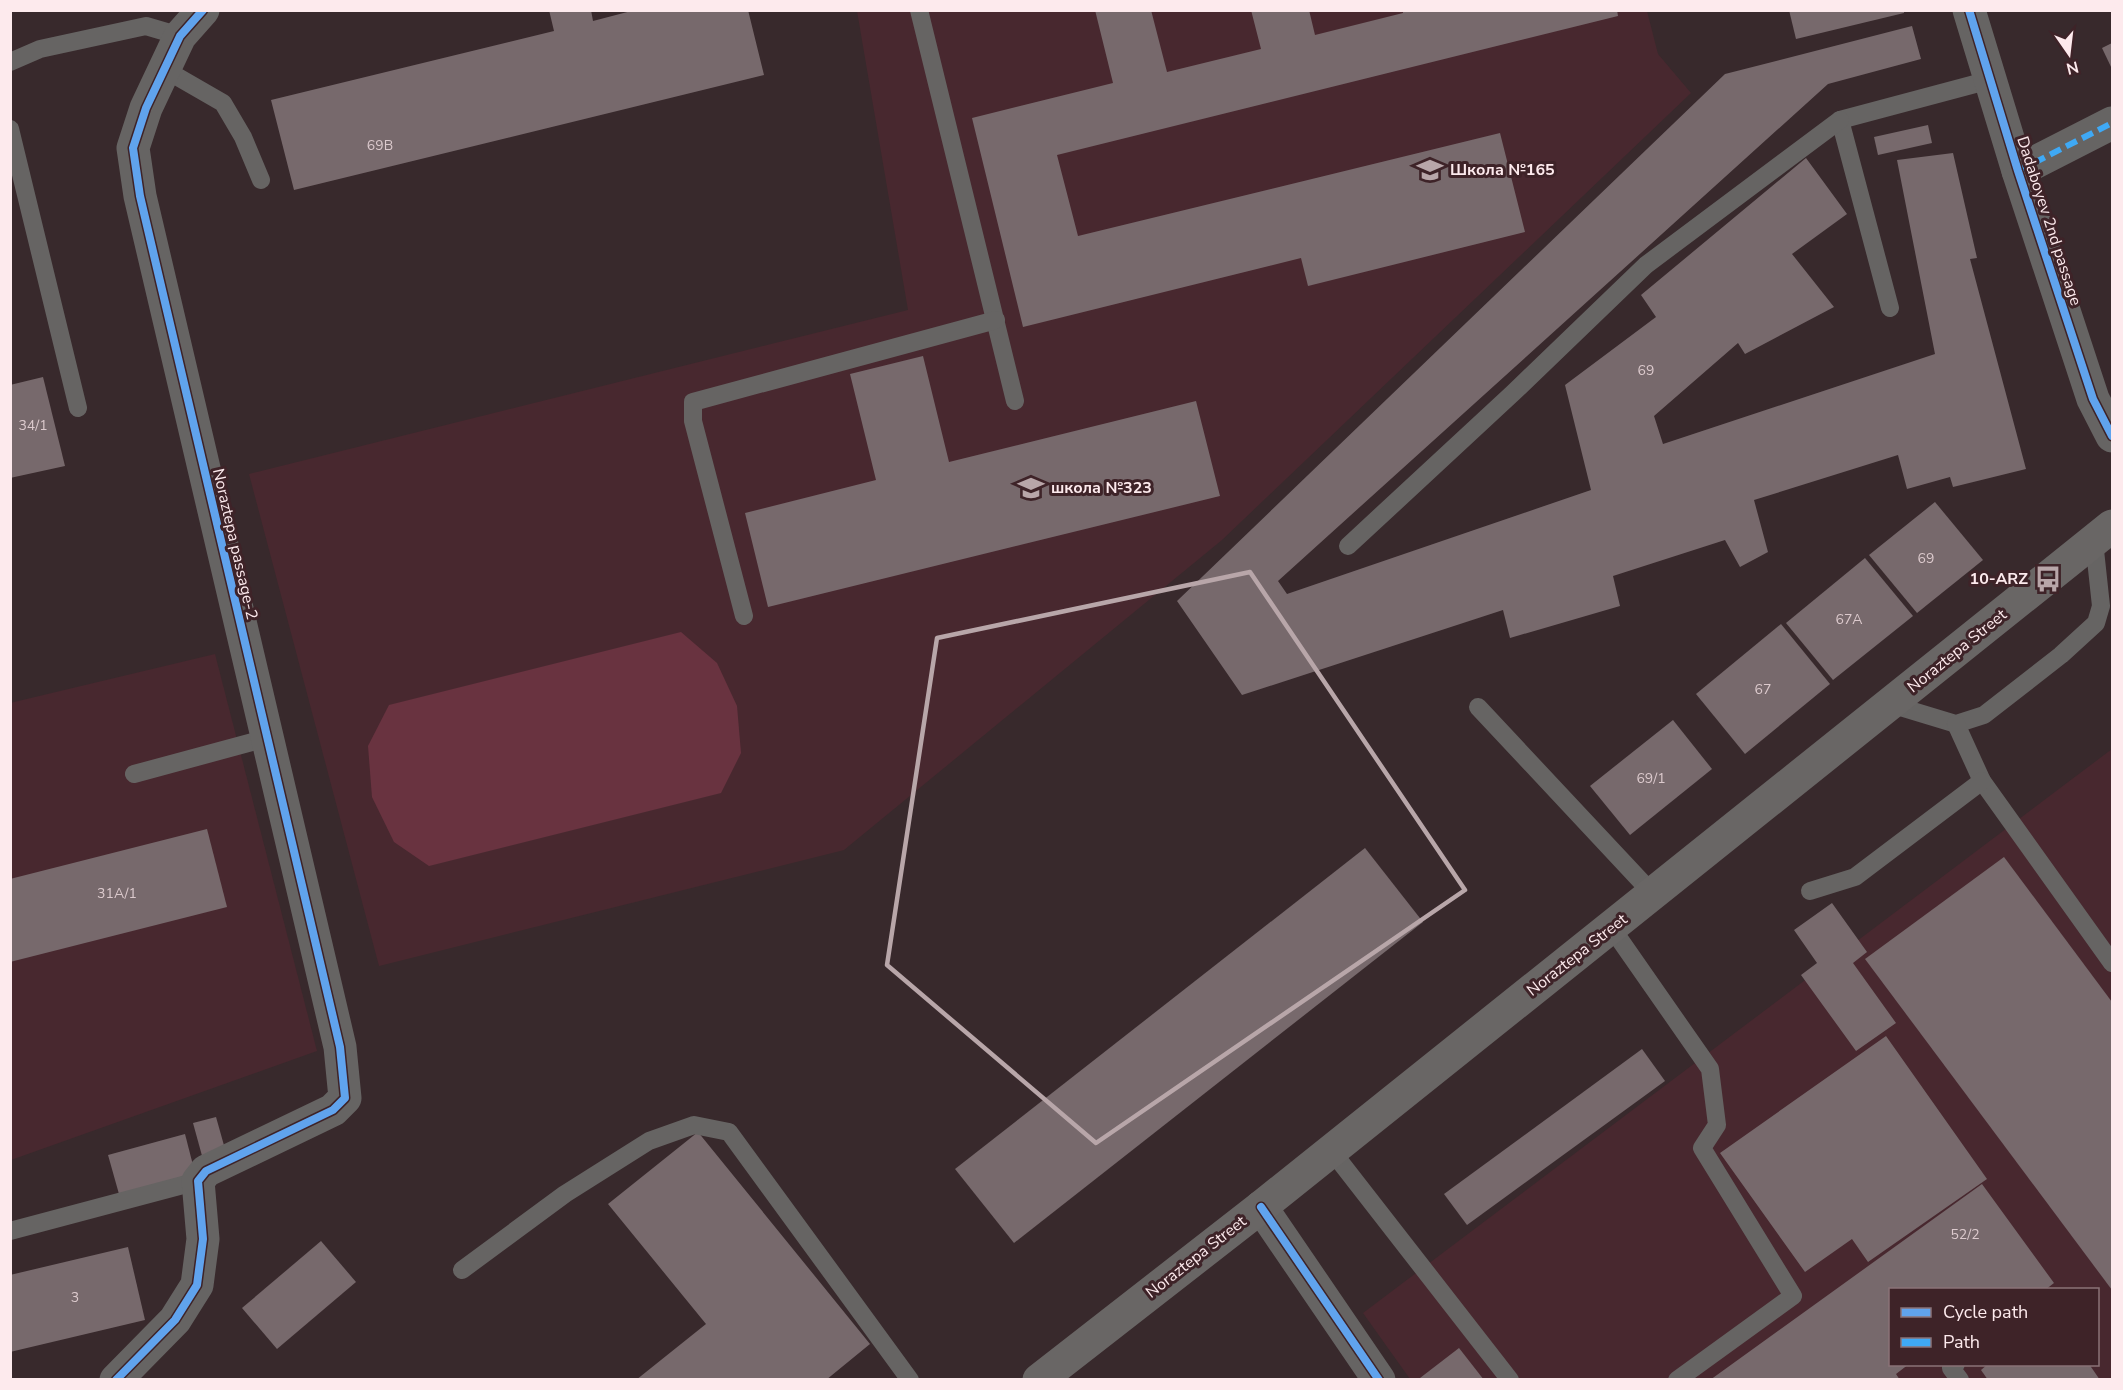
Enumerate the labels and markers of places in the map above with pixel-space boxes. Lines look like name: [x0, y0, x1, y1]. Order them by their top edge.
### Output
school or university icon: Школа №165: [1415, 155, 1445, 185]
place label: Школа №165: [1450, 159, 1555, 181]
school or university icon: школа №323: [1016, 473, 1046, 503]
place label: школа №323: [1051, 477, 1152, 499]
bus stop icon: 10-ARZ: [2033, 564, 2063, 594]
place label: 10-ARZ: [1970, 568, 2028, 590]

